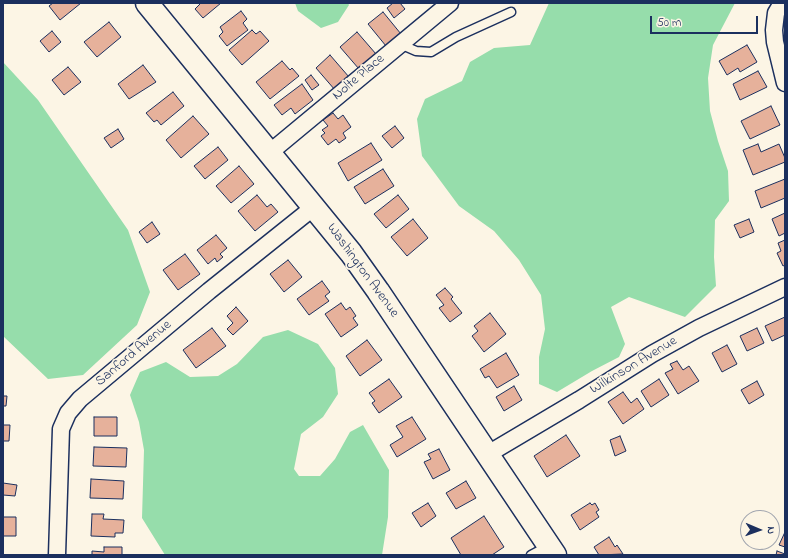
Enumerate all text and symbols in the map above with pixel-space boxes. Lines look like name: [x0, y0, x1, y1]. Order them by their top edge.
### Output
scale bar: [652, 8, 760, 34]
text: 50 m: [657, 14, 681, 32]
street label: Nolte Place: [330, 51, 388, 105]
street label: Washington Avenue: [322, 221, 402, 321]
street label: Sanford Avenue: [93, 317, 175, 391]
street label: Wilkinson Avenue: [587, 333, 681, 399]
north arrow: [740, 510, 780, 550]
text: N: [763, 526, 779, 534]

